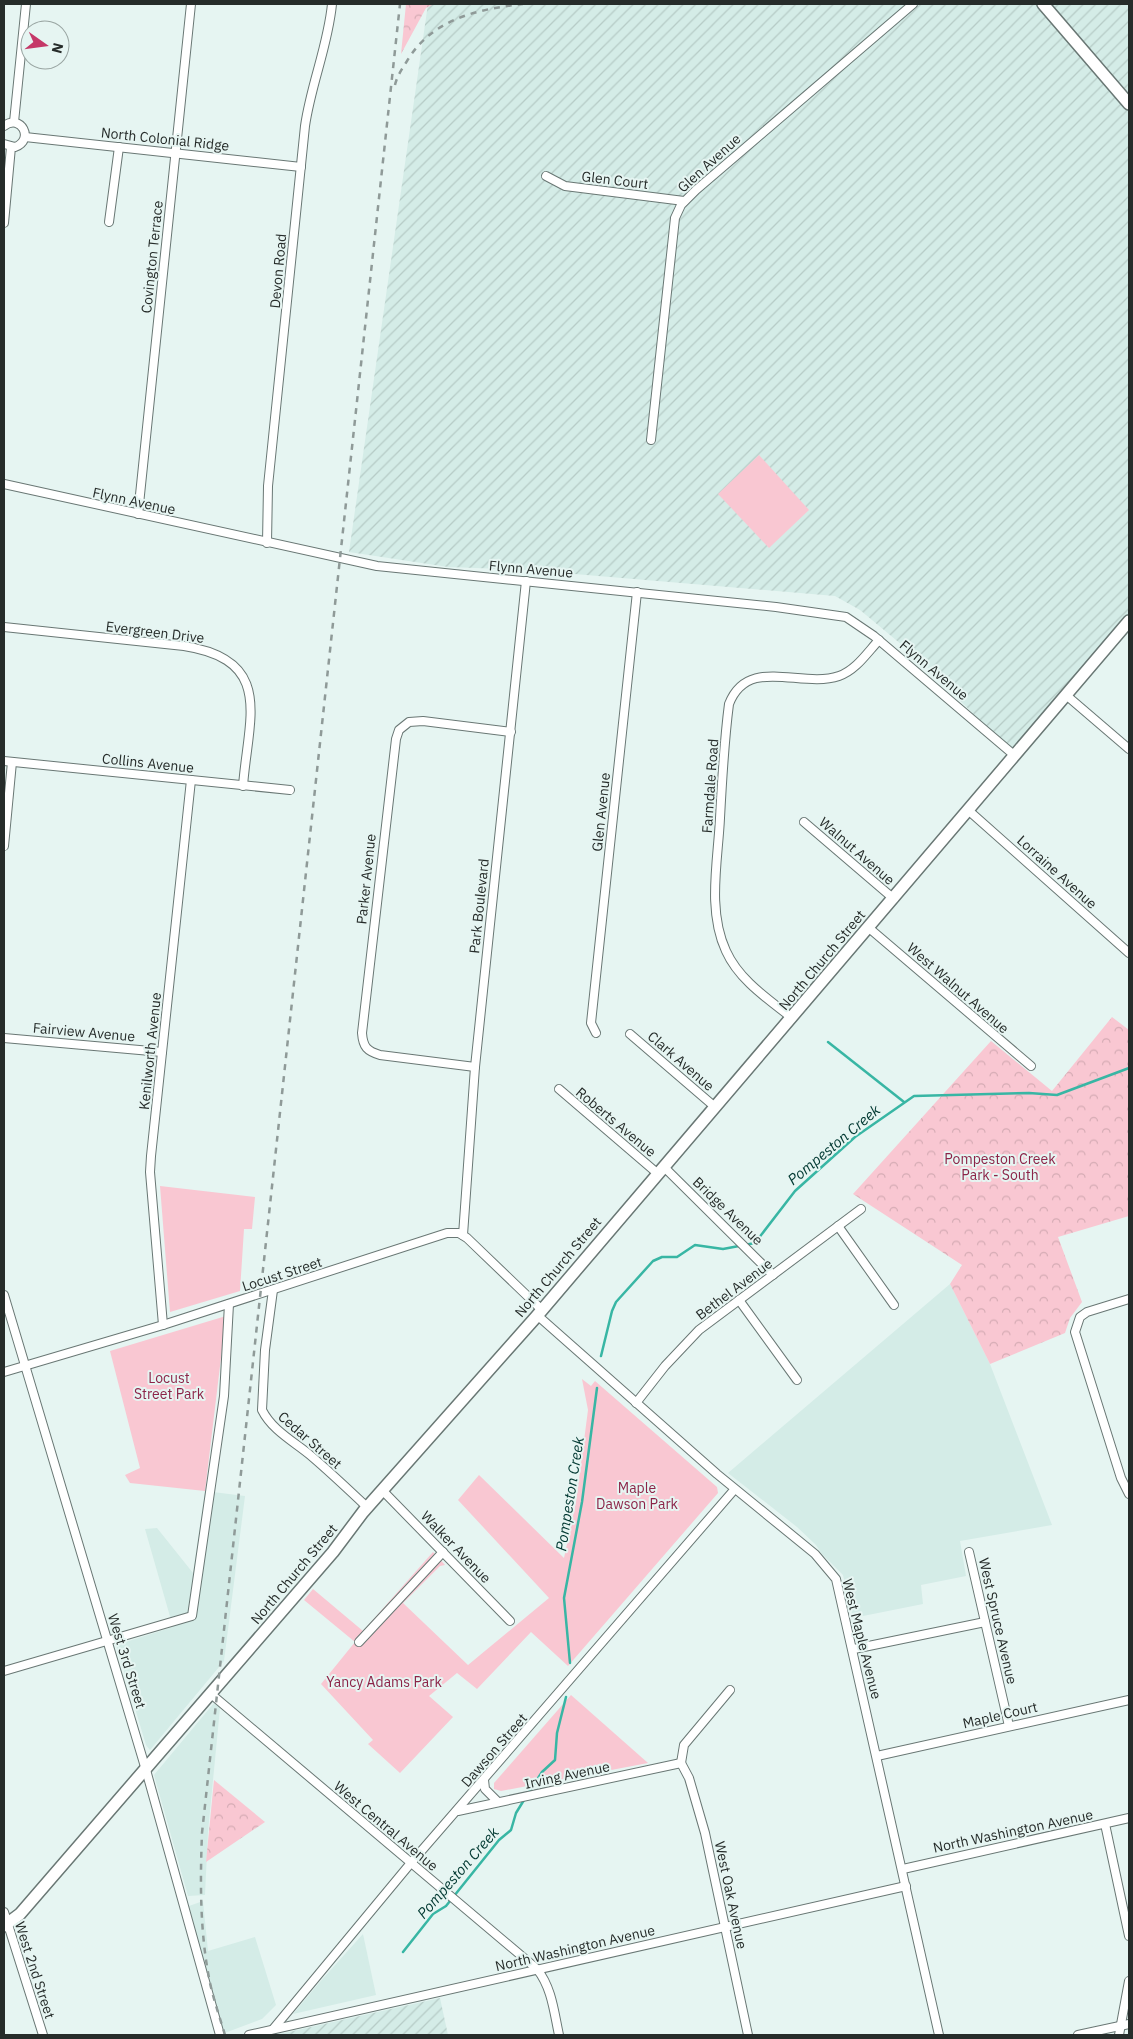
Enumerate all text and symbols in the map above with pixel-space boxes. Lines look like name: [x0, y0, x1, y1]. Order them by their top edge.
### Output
north arrow: [20, 20, 70, 70]
text: N: [48, 41, 68, 55]
street label: North Colonial Ridge: [100, 123, 230, 155]
street label: Glen Avenue: [674, 130, 745, 196]
street label: Glen Court: [581, 167, 649, 193]
street label: Covington Terrace: [137, 199, 167, 314]
street label: Devon Road: [266, 233, 290, 309]
street label: Flynn Avenue: [91, 483, 177, 519]
street label: Flynn Avenue: [488, 556, 574, 582]
street label: Evergreen Drive: [105, 617, 206, 647]
street label: Flynn Avenue: [896, 636, 972, 704]
street label: Farmdale Road: [698, 738, 722, 834]
street label: Collins Avenue: [101, 749, 195, 777]
street label: Glen Avenue: [588, 771, 614, 852]
street label: Walnut Avenue: [815, 813, 899, 889]
street label: Lorraine Avenue: [1013, 831, 1101, 913]
street label: Parker Avenue: [352, 833, 380, 925]
street label: Park Boulevard: [465, 858, 493, 954]
street label: North Church Street: [775, 906, 869, 1014]
street label: West Walnut Avenue: [903, 939, 1013, 1037]
street label: Kenilworth Avenue: [135, 991, 165, 1111]
street label: Fairview Avenue: [32, 1019, 136, 1045]
street label: Clark Avenue: [644, 1027, 718, 1095]
street label: Roberts Avenue: [572, 1083, 660, 1161]
water label: Pompeston Creek: [783, 1100, 884, 1189]
park label: Pompeston Creek Park - South: [944, 1150, 1056, 1184]
street label: Bridge Avenue: [689, 1173, 767, 1249]
street label: North Church Street: [511, 1213, 605, 1321]
street label: Locust Street: [240, 1253, 324, 1295]
street label: Bethel Avenue: [692, 1254, 776, 1324]
park label: Locust Street Park: [134, 1369, 205, 1403]
street label: Cedar Street: [274, 1407, 346, 1473]
water label: Pompeston Creek: [551, 1435, 588, 1552]
park label: Maple Dawson Park: [596, 1479, 679, 1513]
street label: Walker Avenue: [417, 1507, 495, 1587]
street label: North Church Street: [247, 1520, 341, 1628]
street label: West Spruce Avenue: [975, 1556, 1021, 1686]
street label: West Maple Avenue: [838, 1577, 886, 1701]
street label: West 3rd Street: [104, 1611, 150, 1711]
park label: Yancy Adams Park: [326, 1673, 442, 1691]
street label: Maple Court: [961, 1698, 1039, 1732]
street label: Dawson Street: [457, 1709, 531, 1791]
street label: Irving Avenue: [523, 1757, 612, 1793]
street label: West Central Avenue: [330, 1777, 442, 1875]
street label: North Washington Avenue: [931, 1805, 1095, 1857]
water label: Pompeston Creek: [413, 1823, 503, 1922]
street label: West Oak Avenue: [711, 1839, 751, 1951]
street label: West 2nd Street: [11, 1919, 59, 2021]
street label: North Washington Avenue: [493, 1921, 657, 1975]

